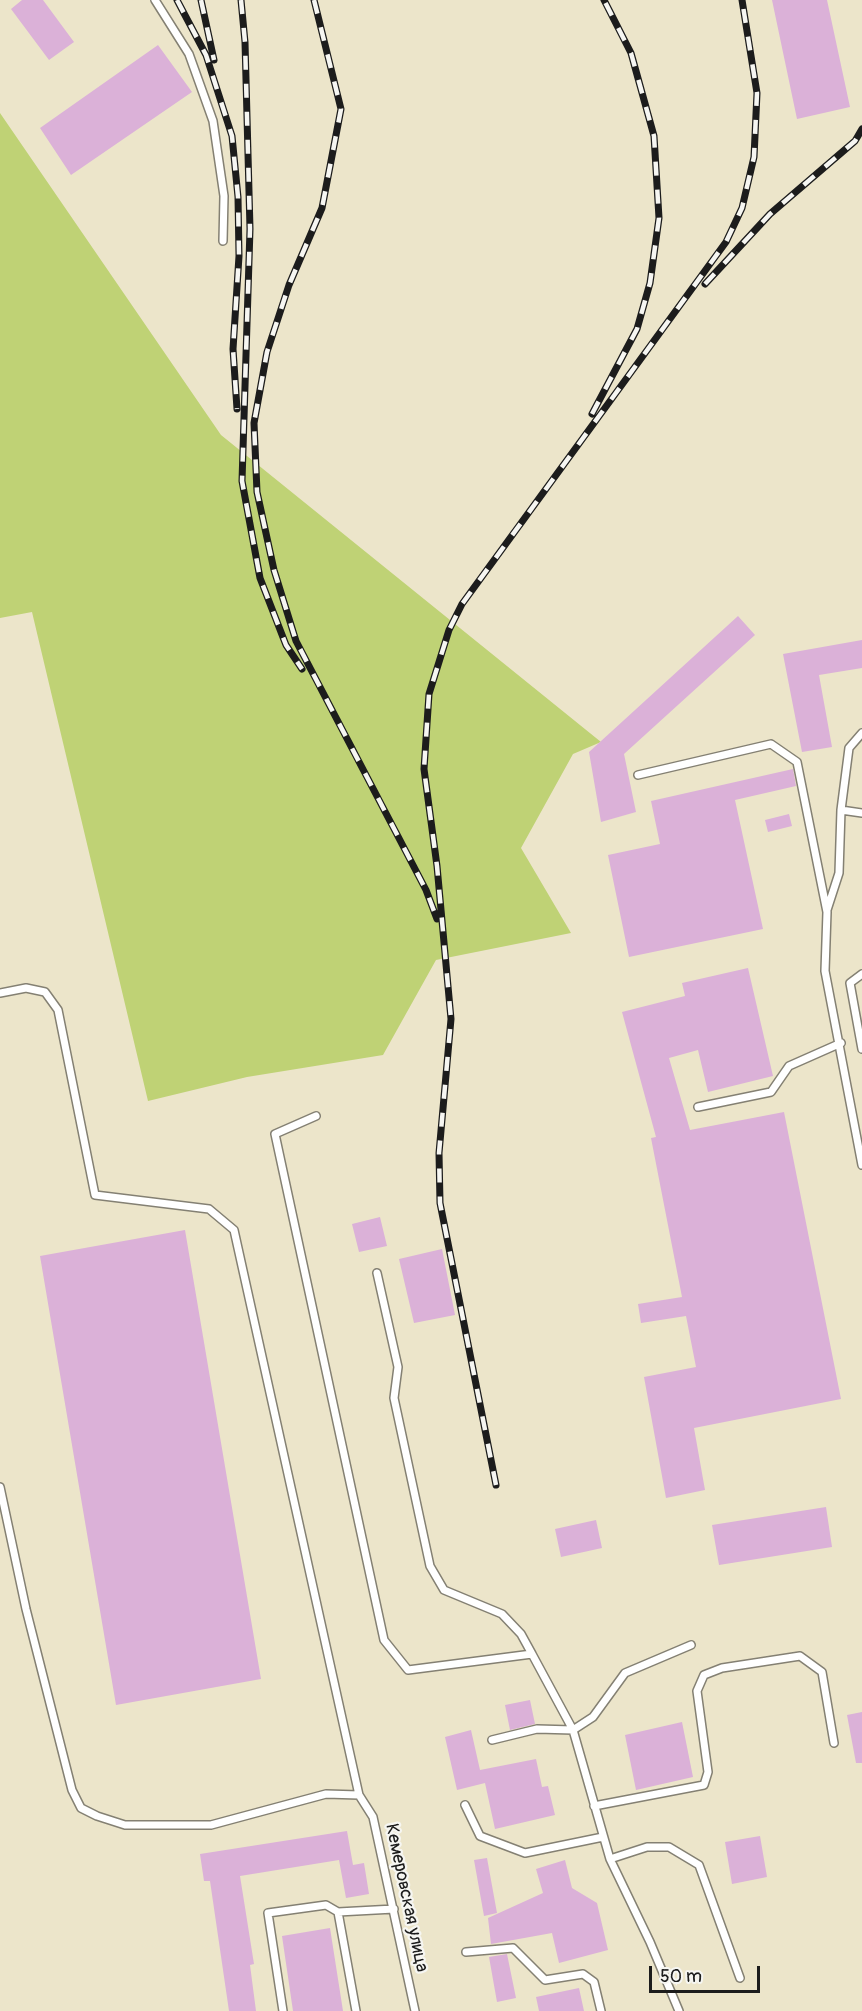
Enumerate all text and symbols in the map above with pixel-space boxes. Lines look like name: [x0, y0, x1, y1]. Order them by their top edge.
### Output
street label: Кемеровская улица: [380, 1822, 432, 1974]
scale bar: [652, 1954, 763, 1992]
text: 50 m: [660, 1965, 702, 1988]

